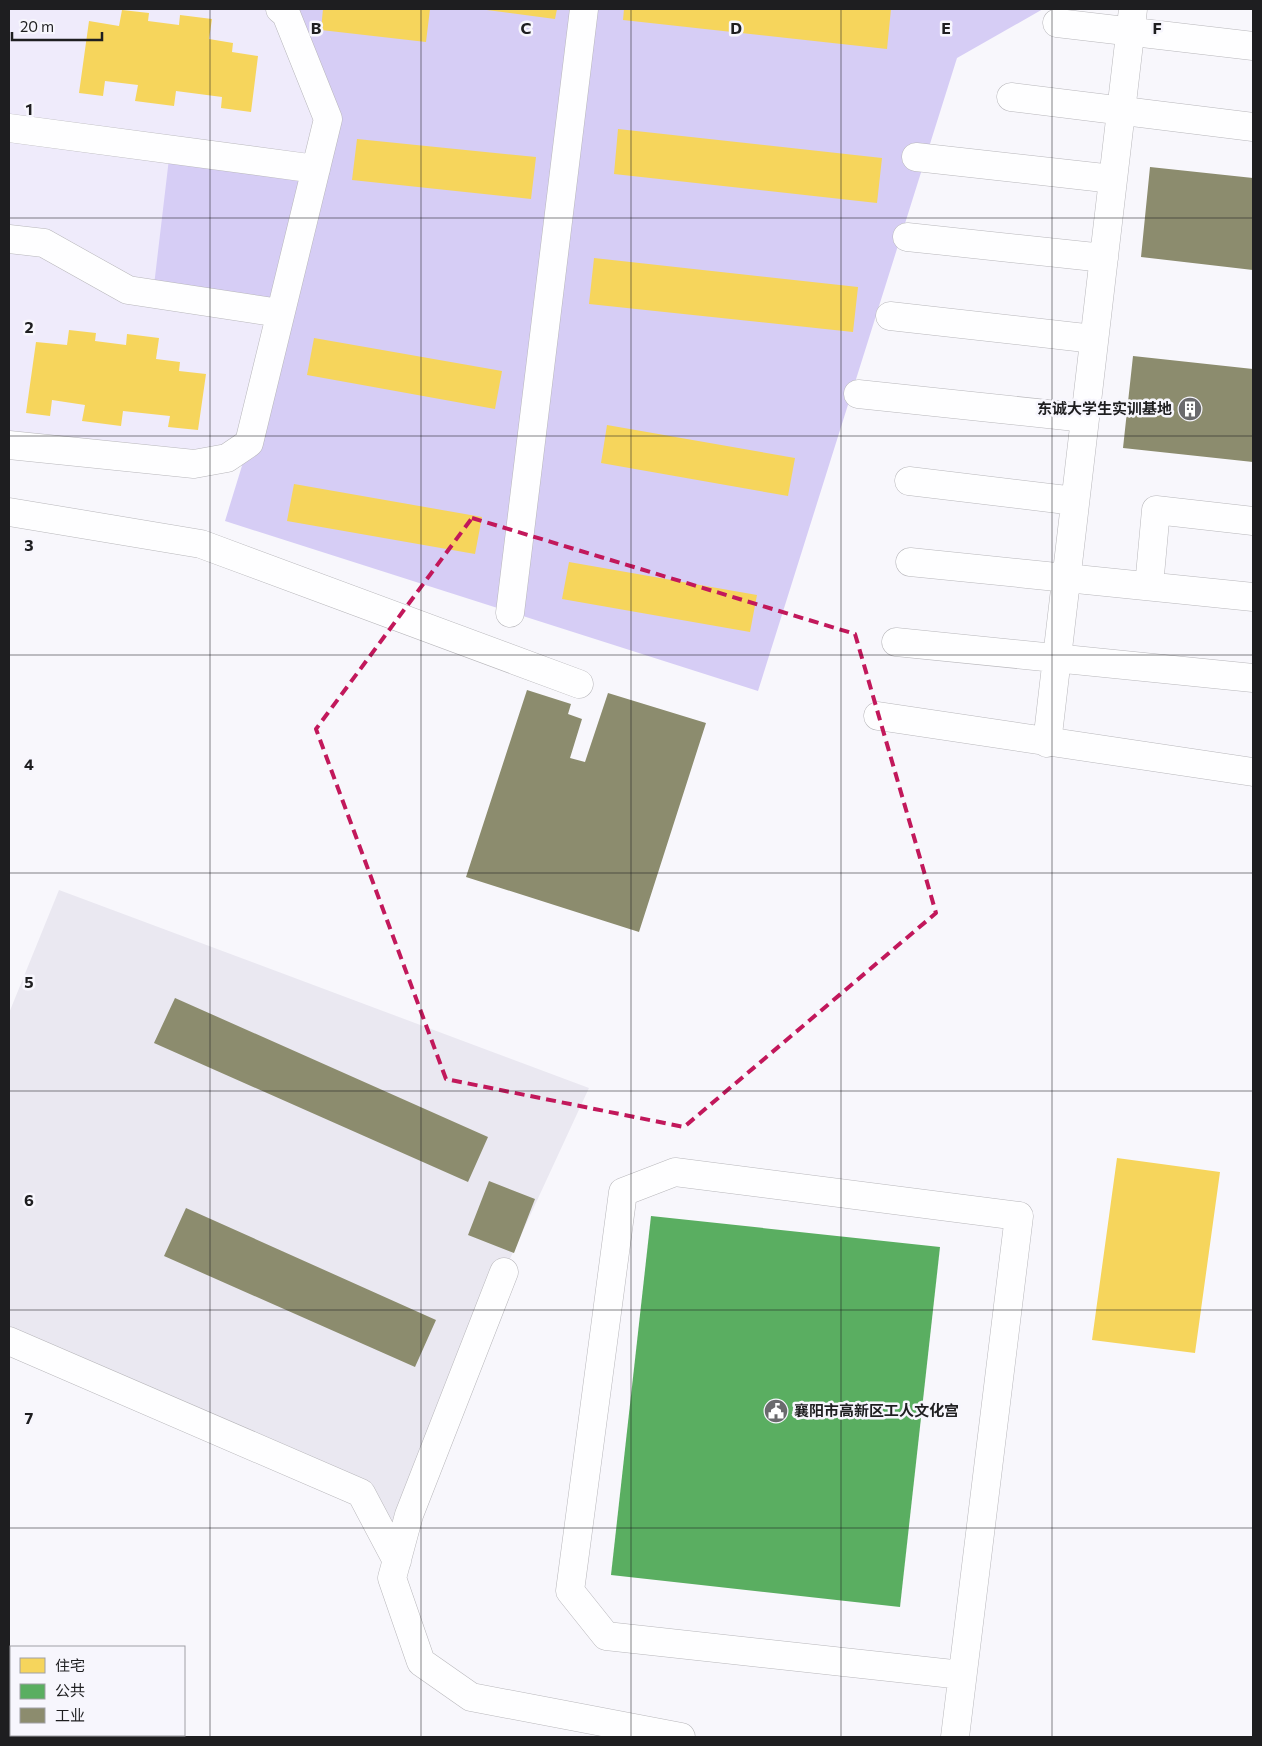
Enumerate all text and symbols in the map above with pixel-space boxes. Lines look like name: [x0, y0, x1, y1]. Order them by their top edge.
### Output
scale bar: [12, 10, 102, 42]
text: 20 m: [20, 17, 54, 35]
text: B: [311, 18, 322, 37]
text: C: [521, 18, 532, 37]
text: D: [730, 18, 742, 37]
text: E: [941, 18, 951, 37]
text: F: [1152, 18, 1162, 37]
text: 1: [25, 99, 33, 118]
text: 2: [24, 317, 34, 336]
building icon: 东诚大学生实训基地: [1177, 396, 1203, 422]
place label: 东诚大学生实训基地: [1037, 399, 1172, 417]
text: 3: [24, 535, 34, 554]
text: 4: [24, 754, 34, 773]
text: 5: [24, 972, 34, 991]
text: 6: [24, 1190, 34, 1209]
public building icon: 襄阳市高新区工人文化宫: [763, 1398, 789, 1424]
place label: 襄阳市高新区工人文化宫: [794, 1401, 959, 1419]
text: 7: [25, 1408, 34, 1427]
legend: [10, 1646, 185, 1736]
text: 住宅: [55, 1656, 85, 1674]
text: 公共: [55, 1681, 85, 1699]
text: 工业: [55, 1706, 85, 1724]

